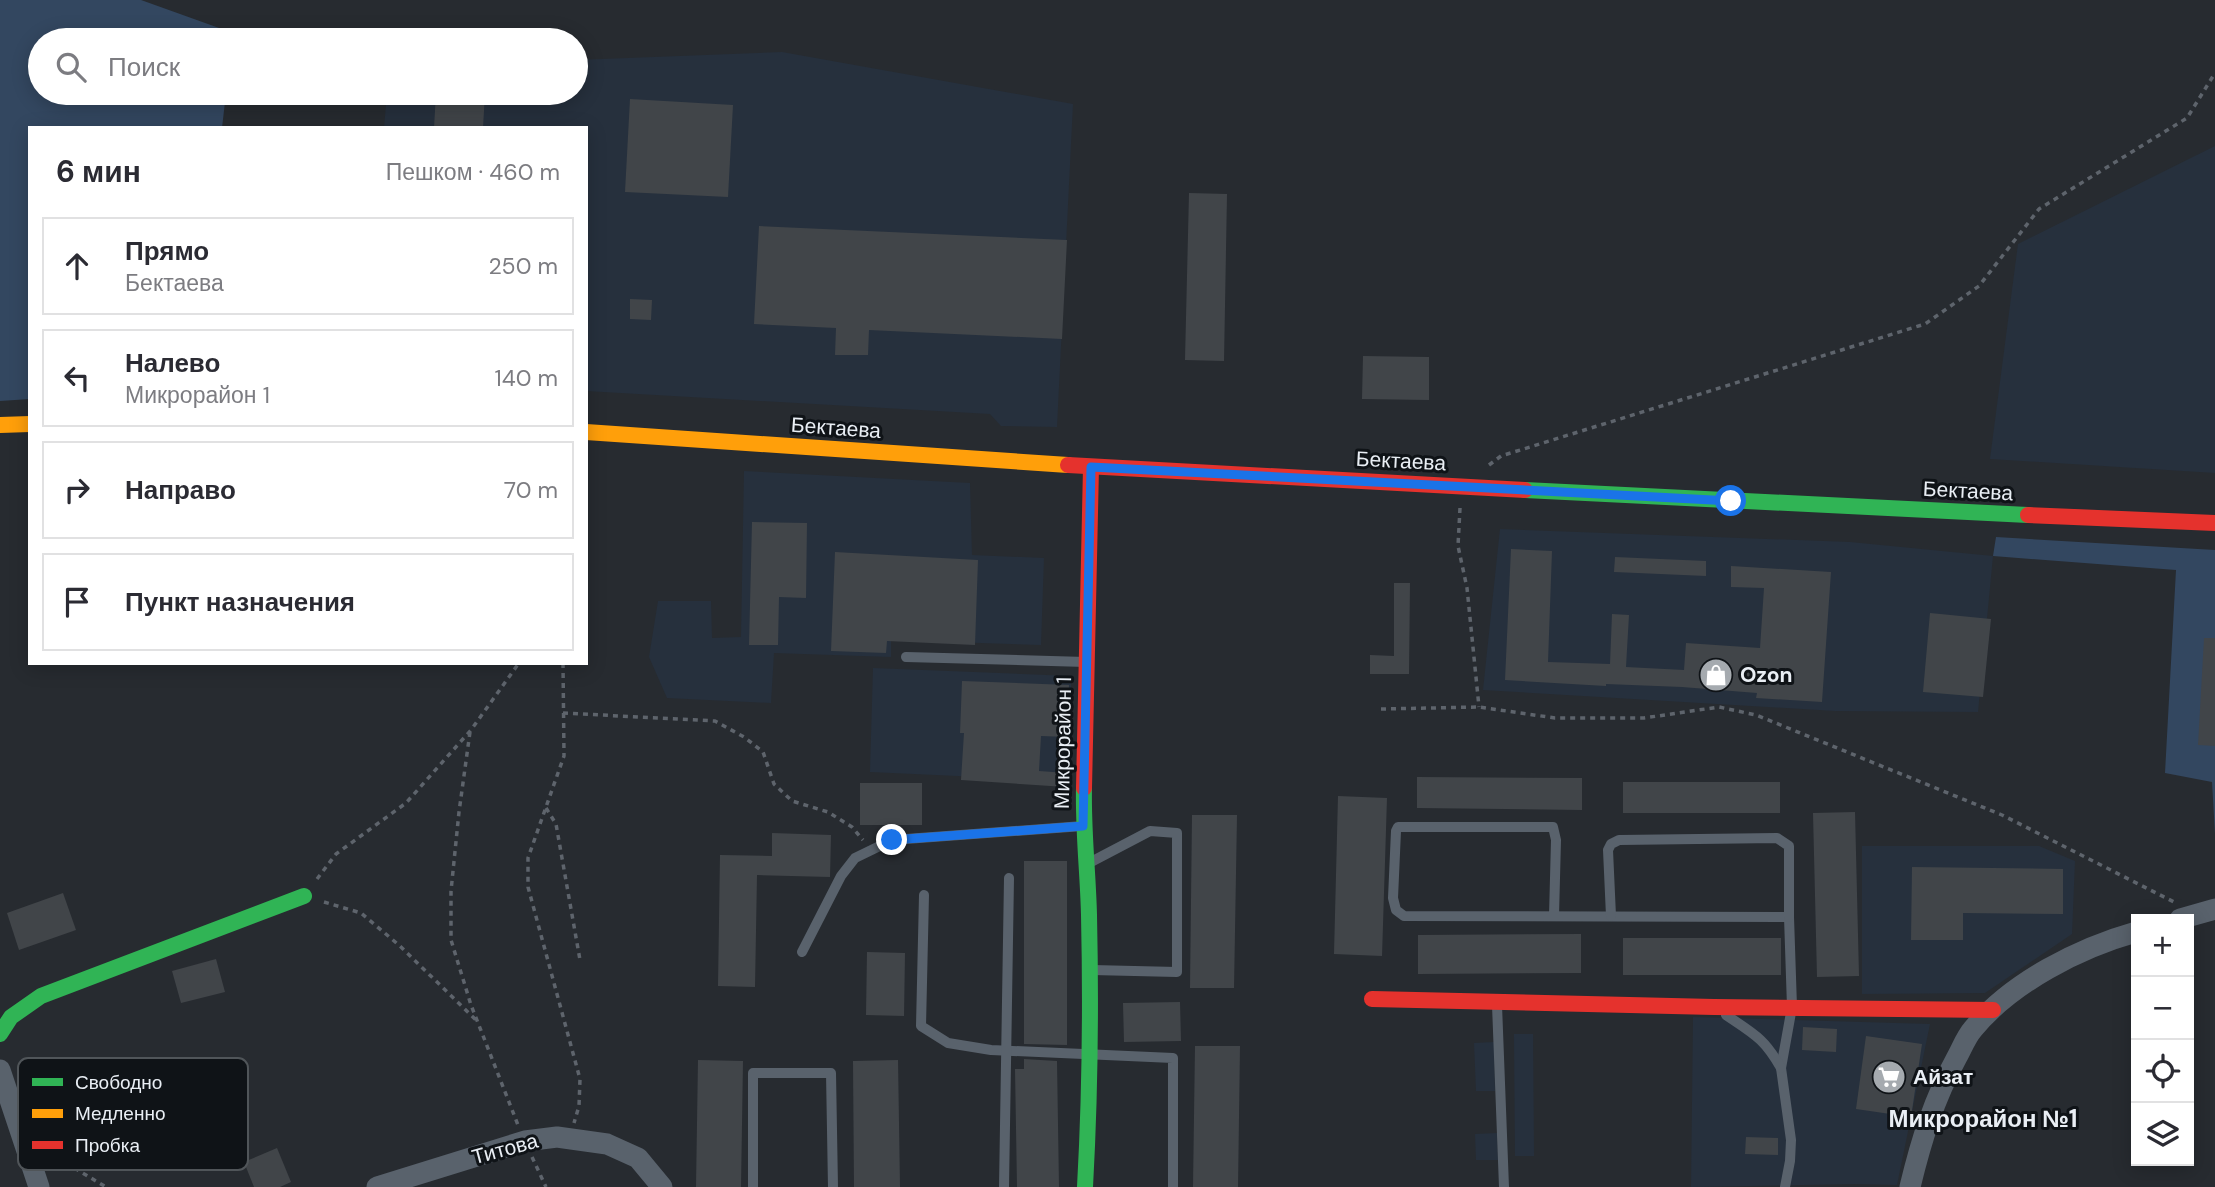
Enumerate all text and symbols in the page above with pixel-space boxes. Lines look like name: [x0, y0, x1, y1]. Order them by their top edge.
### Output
search box: [28, 28, 588, 105]
icon: search: [52, 48, 90, 86]
text: Поиск: [108, 50, 180, 84]
text: 6 мин: [56, 152, 141, 191]
text: Пешком · 460 m: [386, 157, 560, 187]
text: Прямо: [125, 234, 209, 268]
icon: ahead: [58, 247, 96, 285]
text: 250 m: [488, 251, 558, 281]
text: Бектаева: [125, 268, 224, 298]
text: Налево: [125, 346, 220, 380]
icon: left: [58, 359, 96, 397]
text: 140 m: [495, 363, 558, 393]
text: Микрорайон 1: [125, 380, 270, 410]
street label: Бектаева: [790, 411, 882, 445]
street label: Бектаева: [1355, 445, 1447, 477]
icon: right: [58, 471, 96, 509]
text: Направо: [125, 473, 236, 507]
text: 70 m: [504, 475, 558, 505]
street label: Бектаева: [1922, 475, 2014, 507]
route start: [1715, 485, 1746, 516]
icon: arrive: [58, 583, 96, 621]
text: Пункт назначения: [125, 585, 355, 619]
shop icon: Ozon: [1697, 656, 1735, 694]
place label: Ozon: [1740, 661, 1793, 689]
street label: Микрорайон 1: [1048, 677, 1078, 809]
route end: [876, 824, 907, 855]
map controls: [2131, 914, 2194, 1166]
button: +: [2131, 914, 2194, 977]
button: −: [2131, 977, 2194, 1040]
button: locate: [2131, 1040, 2194, 1103]
legend: [18, 1058, 248, 1170]
supermarket icon: Айзат: [1870, 1058, 1908, 1096]
place label: Айзат: [1913, 1063, 1973, 1091]
text: Свободно: [75, 1070, 162, 1095]
text: Медленно: [75, 1101, 165, 1126]
district label: Микрорайон №1: [1888, 1103, 2078, 1134]
button: layers: [2131, 1103, 2194, 1166]
street label: Титова: [469, 1127, 541, 1171]
text: Пробка: [75, 1133, 140, 1158]

